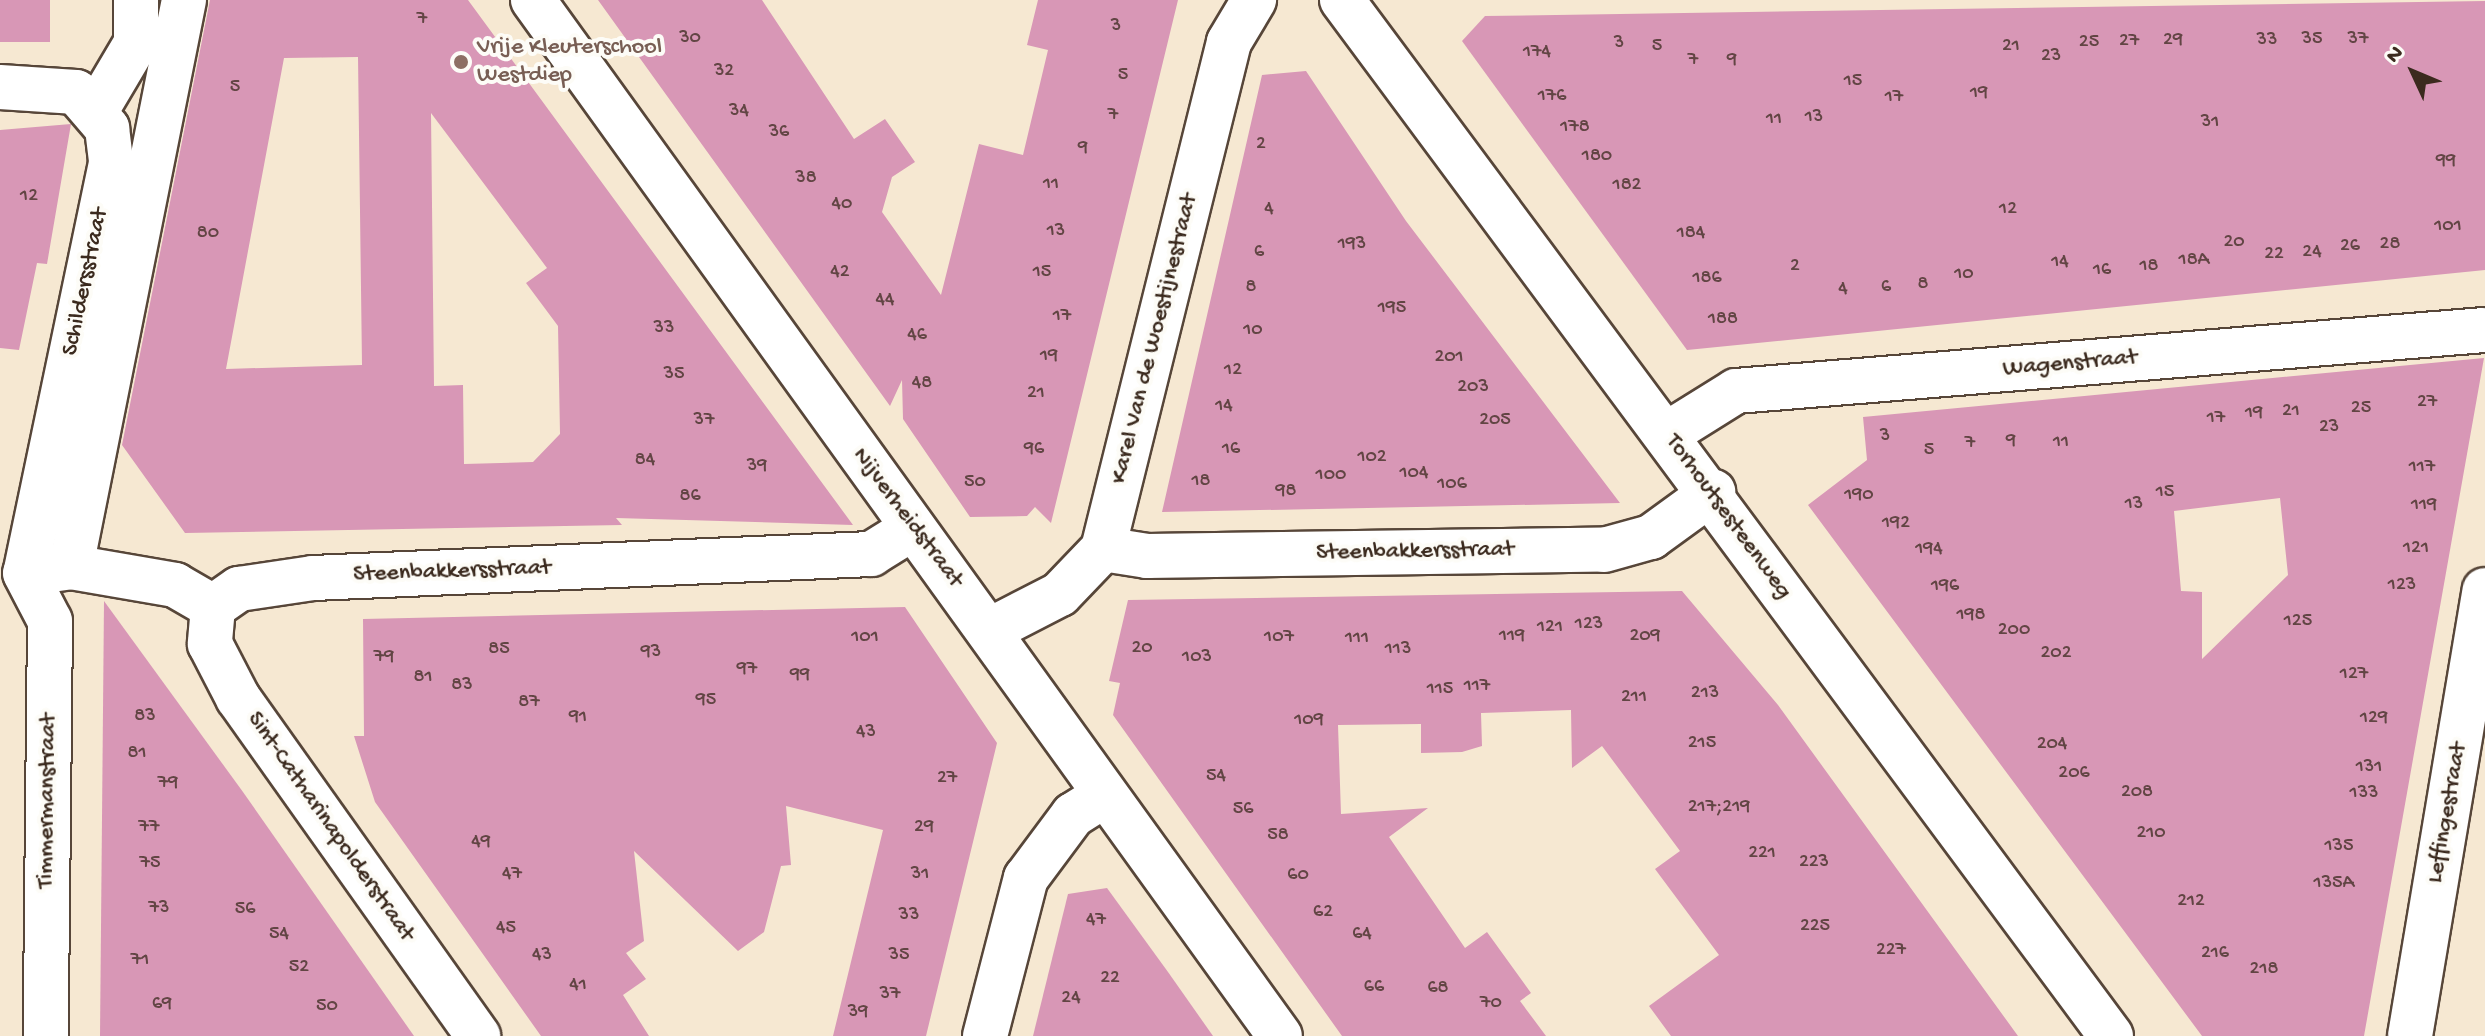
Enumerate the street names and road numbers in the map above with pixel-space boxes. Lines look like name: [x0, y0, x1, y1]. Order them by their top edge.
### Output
street label: Karel Van de Woestijnestraat: [1105, 191, 1205, 487]
street label: Schildersstraat: [56, 206, 116, 358]
street label: Wagenstraat: [2002, 344, 2138, 384]
street label: Torhoutsesteenweg: [1658, 429, 1798, 605]
street label: Nijverheidstraat: [845, 442, 969, 594]
street label: Steenbakkersstraat: [1316, 536, 1514, 568]
street label: Steenbakkersstraat: [353, 554, 551, 590]
street label: Sint-Catharinapolderstraat: [240, 707, 420, 947]
street label: Timmermanstraat: [32, 713, 64, 889]
street label: Leffingestraat: [2421, 741, 2475, 885]

